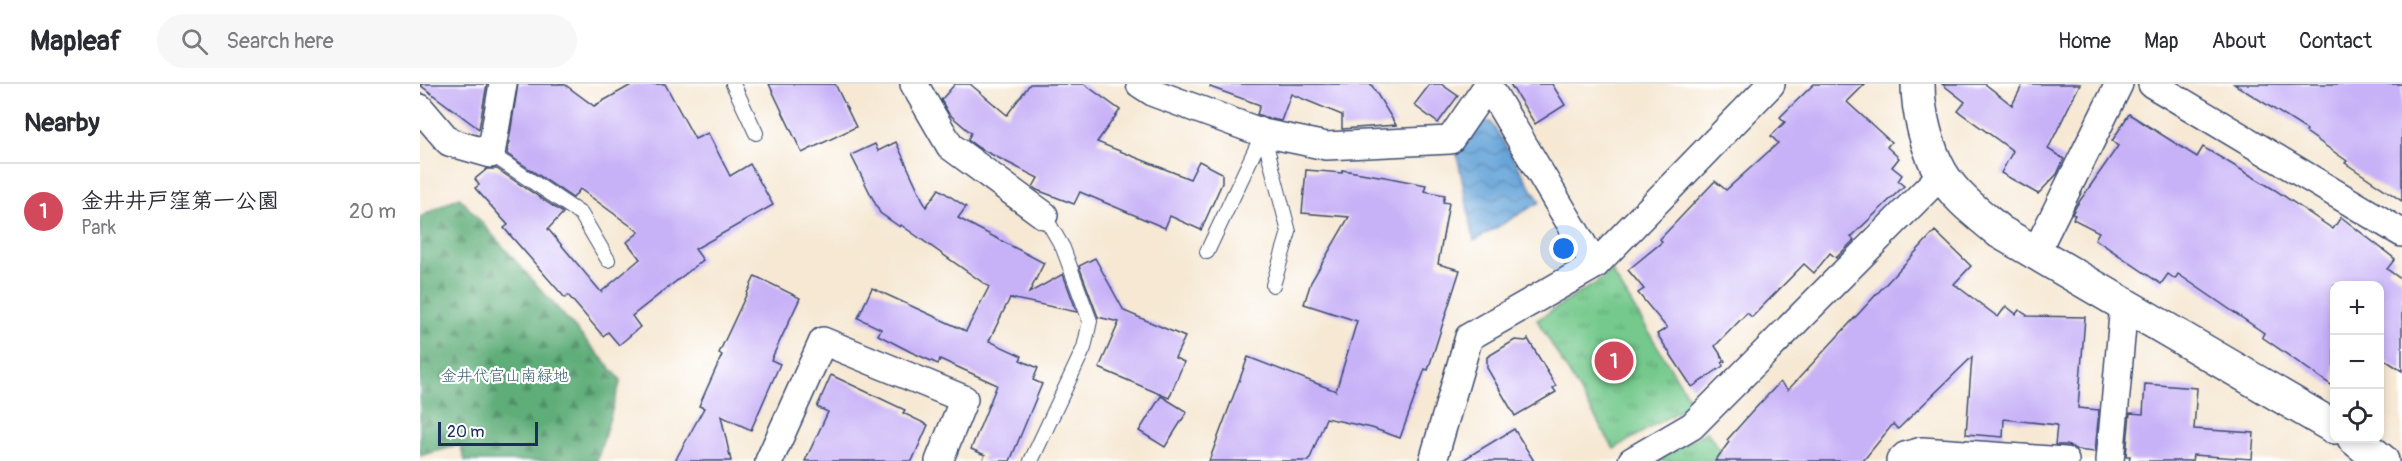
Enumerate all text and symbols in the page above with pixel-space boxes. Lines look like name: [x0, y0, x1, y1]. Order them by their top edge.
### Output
search box: [157, 14, 577, 68]
text: Mapleaf: [30, 24, 121, 59]
icon: search: [178, 25, 211, 58]
text: Search here: [226, 27, 334, 55]
text: Home: [2058, 28, 2111, 55]
text: Map: [2144, 28, 2179, 55]
text: About: [2212, 28, 2266, 55]
text: Contact: [2299, 28, 2372, 55]
text: Nearby: [24, 107, 100, 139]
text: 金井井戸窪第一公園: [81, 187, 279, 215]
text: 1: [40, 199, 47, 224]
text: 20 m: [349, 199, 396, 224]
text: Park: [81, 215, 116, 240]
your location: [1549, 234, 1578, 263]
map controls: [2330, 281, 2384, 443]
button: +: [2330, 281, 2384, 335]
button: −: [2330, 335, 2384, 389]
pin: 1: [1594, 338, 1634, 384]
park label: 金井代官山南緑地: [441, 366, 569, 386]
button: locate: [2330, 389, 2384, 443]
scale bar: [438, 419, 538, 446]
text: 20 m: [447, 422, 485, 442]

